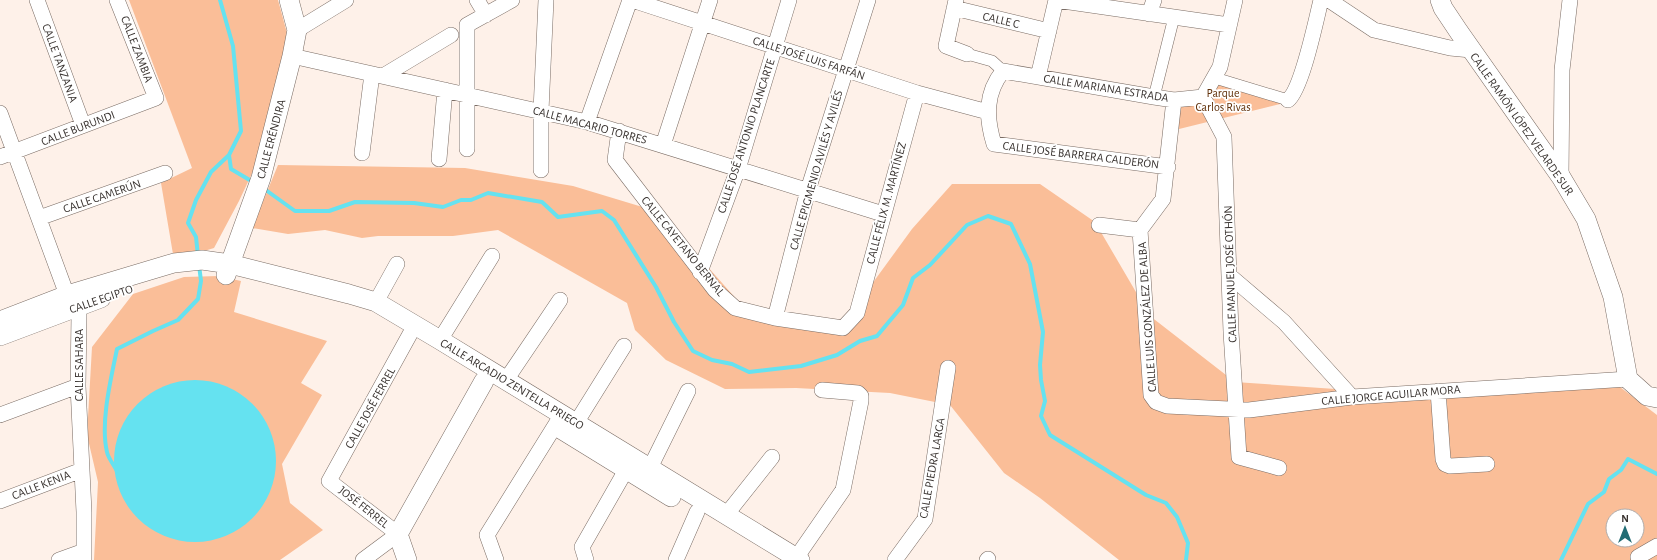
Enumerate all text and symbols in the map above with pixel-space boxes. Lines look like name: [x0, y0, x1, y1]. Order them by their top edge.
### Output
street label: CALLE C: [982, 10, 1020, 30]
street label: CALLE ZAMBIA: [119, 14, 155, 84]
street label: CALLE TANZANIA: [40, 22, 80, 104]
street label: CALLE JOSÉ LUIS FARFÁN: [751, 33, 867, 82]
street label: CALLE RAMÓN LÓPEZ VELARDE SUR: [1468, 50, 1577, 198]
street label: CALLE JOSÉ ANTONIO PLANCARTE: [714, 57, 777, 215]
street label: CALLE MARIANA ESTRADA: [1043, 72, 1169, 104]
park label: Parque Carlos Rivas: [1195, 87, 1251, 113]
street label: CALLE EPIGMENIO AVILÉS Y AVILÉS: [786, 88, 845, 251]
street label: CALLE ERÉNDIRA: [254, 98, 287, 180]
street label: CALLE MACARIO TORRES: [532, 104, 649, 146]
street label: CALLE BURUNDI: [39, 108, 117, 148]
street label: CALLE JOSÉ BARRERA CALDERÓN: [1002, 138, 1160, 171]
street label: CALLE FÉLIX M. MARTÍNEZ: [863, 141, 908, 265]
street label: CALLE CAMERÚN: [61, 176, 142, 215]
street label: CALLE CAYETANO BERNAL: [639, 194, 727, 298]
street label: CALLE MANUEL JOSÉ OTHÓN: [1221, 205, 1238, 343]
street label: CALLE LUIS GONZÁLEZ DE ALBA: [1135, 241, 1158, 393]
street label: CALLE EGIPTO: [68, 282, 135, 315]
street label: CALLE SAHARA: [73, 329, 85, 401]
street label: CALLE ARCADIO ZENTELLA PRIEGO: [438, 336, 586, 432]
street label: CALLE JOSÉ FERREL: [342, 365, 397, 451]
street label: CALLE JORGE AGUILAR MORA: [1321, 383, 1461, 407]
street label: CALLE PIEDRA LARGA: [917, 417, 947, 519]
street label: CALLE KENIA: [10, 468, 72, 502]
street label: JOSÉ FERREL: [337, 483, 392, 530]
north arrow: [1605, 508, 1645, 548]
text: N: [1621, 513, 1629, 524]

